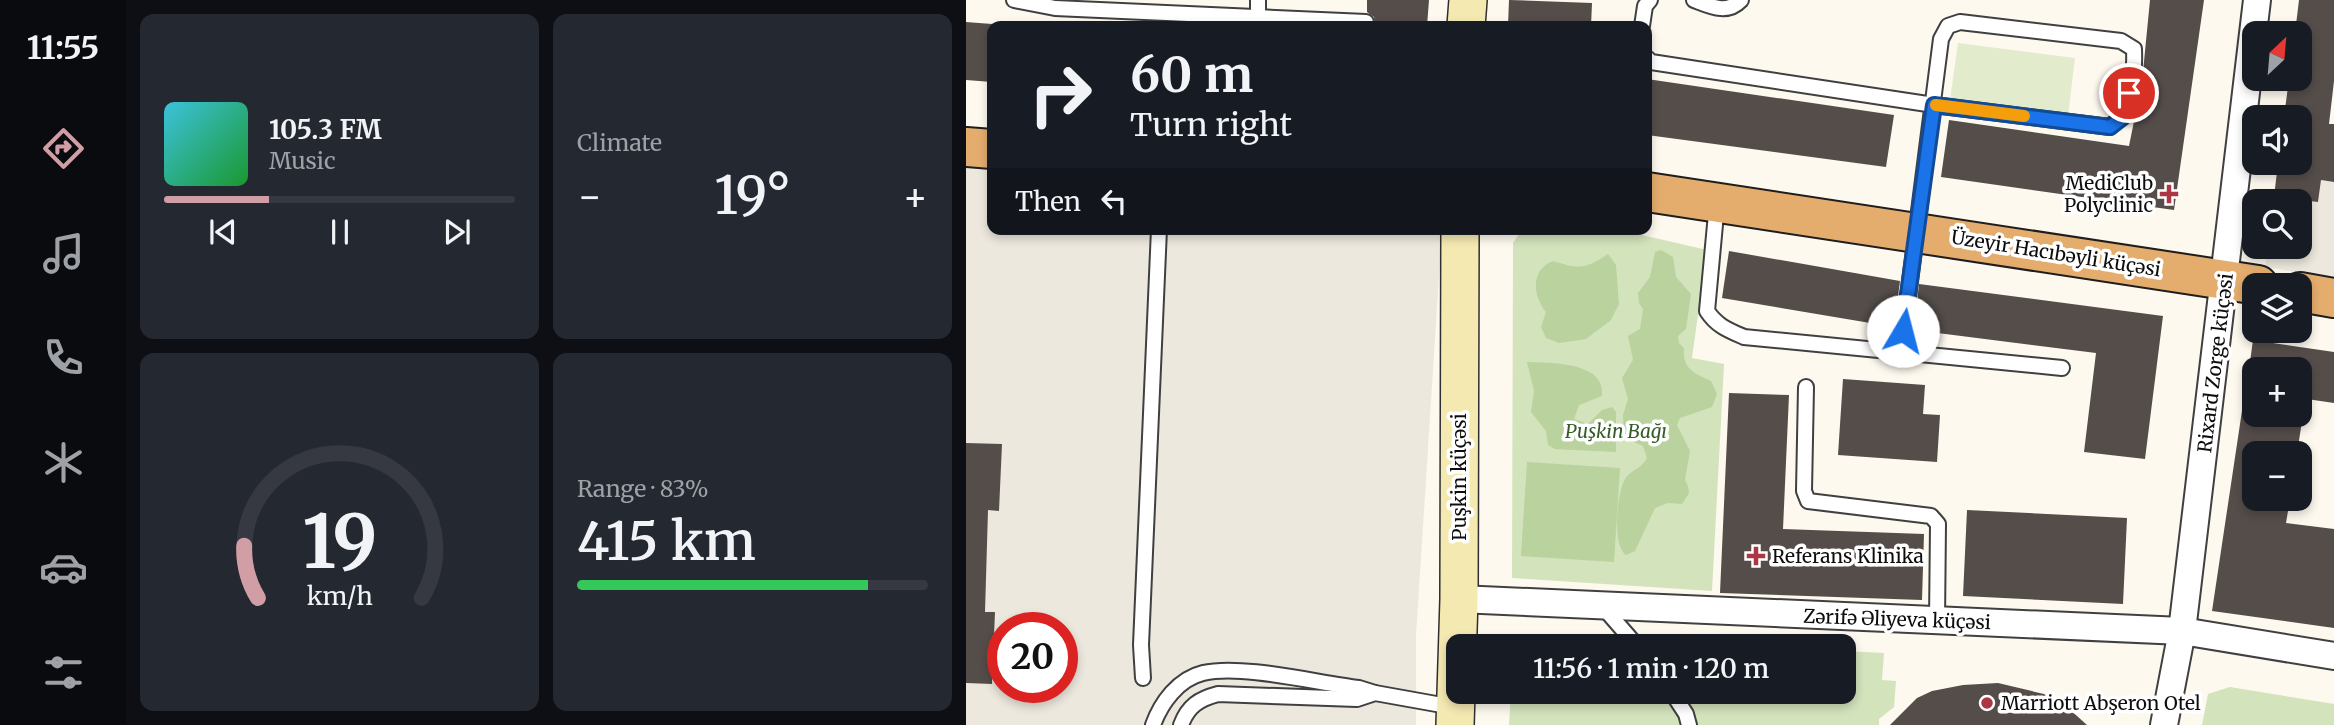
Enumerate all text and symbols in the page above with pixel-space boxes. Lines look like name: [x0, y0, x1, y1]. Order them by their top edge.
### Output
north arrow: [2242, 21, 2312, 91]
map controls: [2242, 21, 2312, 511]
text: 11:55: [27, 28, 99, 68]
text: 60 m: [1130, 44, 1253, 105]
icon: right: [1015, 49, 1106, 140]
pin: [2099, 63, 2159, 123]
icon: arrive: [2110, 74, 2148, 112]
text: Turn right: [1130, 105, 1292, 145]
button: sound: [2242, 105, 2312, 175]
text: 105.3 FM: [269, 113, 382, 146]
icon: directions: [39, 124, 88, 173]
text: Climate: [577, 128, 662, 157]
text: Music: [269, 146, 336, 175]
text: 19°: [714, 163, 791, 228]
place label: MediClub Polyclinic: [2064, 171, 2153, 217]
text: −: [577, 173, 602, 220]
text: +: [903, 173, 928, 220]
icon: left: [1095, 182, 1133, 220]
marker: MediClub Polyclinic: [2159, 184, 2179, 204]
text: Then: [1015, 185, 1081, 218]
button: search: [2242, 189, 2312, 259]
icon: previous: [204, 213, 242, 251]
icon: pause: [321, 213, 359, 251]
icon: next: [438, 213, 476, 251]
street label: Üzeyir Hacıbəyli küçəsi: [1949, 225, 2163, 281]
icon: music: [39, 229, 88, 278]
street label: Rixard Zorge küçəsi: [2192, 272, 2238, 454]
button: layers: [2242, 273, 2312, 343]
position arrow: [1866, 294, 1940, 368]
icon: phone: [39, 333, 88, 382]
button: +: [2242, 357, 2312, 427]
street label: Puşkin küçəsi: [1447, 413, 1471, 541]
park label: Puşkin Bağı: [1565, 419, 1667, 443]
icon: climate: [39, 438, 88, 487]
button: −: [2242, 441, 2312, 511]
text: Range · 83%: [577, 474, 709, 503]
text: 19: [302, 496, 377, 588]
text: 415 km: [577, 509, 756, 574]
icon: car: [39, 543, 88, 592]
place label: Referans Klinika: [1772, 544, 1924, 568]
marker: Referans Klinika: [1746, 546, 1766, 566]
text: km/h: [306, 580, 373, 612]
street label: Zərifə Əliyeva küçəsi: [1803, 604, 1991, 634]
speed limit sign: 20: [987, 612, 1078, 703]
icon: filters: [39, 648, 88, 697]
text: 11:56 · 1 min · 120 m: [1533, 652, 1769, 685]
place label: Marriott Abşeron Otel: [2001, 691, 2201, 715]
marker: Marriott Abşeron Otel: [1979, 695, 1995, 711]

